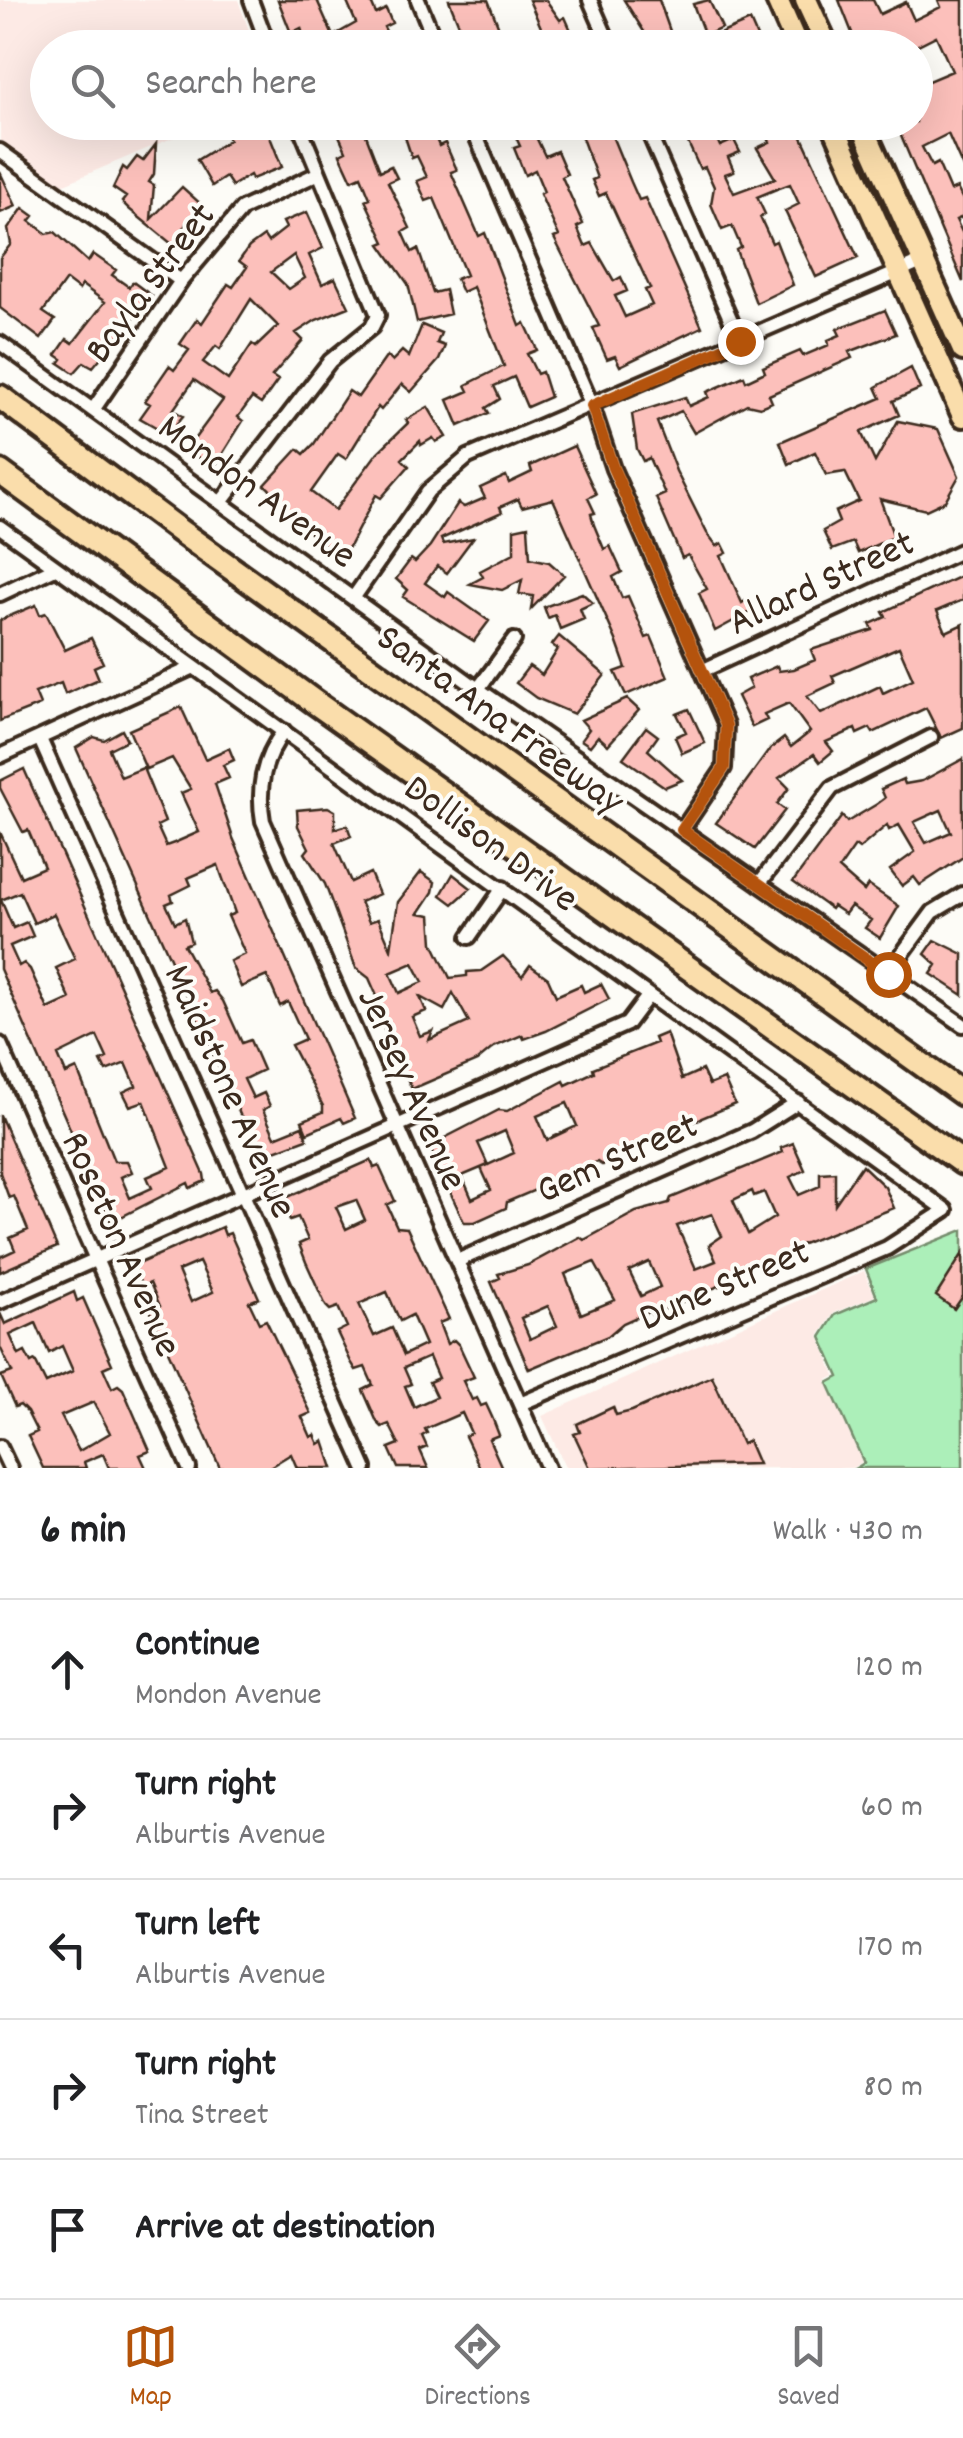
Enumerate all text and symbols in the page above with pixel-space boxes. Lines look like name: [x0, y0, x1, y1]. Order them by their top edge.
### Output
search box: [30, 30, 933, 140]
icon: search: [65, 58, 120, 113]
text: Search here: [145, 58, 317, 113]
street label: Bayla Street: [74, 192, 233, 377]
route end: [718, 319, 764, 365]
street label: Mondon Avenue: [144, 403, 366, 586]
street label: Allard Street: [720, 518, 925, 654]
street label: Santa Ana Freeway: [362, 613, 635, 832]
street label: Dollison Drive: [390, 763, 589, 929]
route start: [866, 952, 912, 998]
street label: Maidstone Avenue: [146, 957, 308, 1229]
street label: Jersey Avenue: [339, 980, 479, 1201]
street label: Gem Street: [529, 1100, 709, 1222]
street label: Roseton Avenue: [43, 1124, 193, 1367]
street label: Dune Street: [631, 1227, 820, 1349]
text: 6 min: [40, 1503, 126, 1563]
text: Walk · 430 m: [773, 1510, 923, 1556]
text: Continue: [135, 1619, 260, 1674]
icon: ahead: [40, 1642, 95, 1697]
text: 120 m: [855, 1646, 923, 1692]
text: Mondon Avenue: [135, 1674, 322, 1720]
text: Turn right: [135, 1759, 276, 1814]
icon: right: [40, 1782, 95, 1837]
text: 60 m: [861, 1786, 923, 1832]
text: Alburtis Avenue: [135, 1814, 326, 1860]
text: Turn left: [135, 1899, 260, 1954]
icon: left: [40, 1922, 95, 1977]
text: 170 m: [857, 1926, 923, 1972]
text: Alburtis Avenue: [135, 1954, 326, 2000]
text: Turn right: [135, 2039, 276, 2094]
icon: right: [40, 2062, 95, 2117]
text: 80 m: [863, 2066, 923, 2112]
text: Tina Street: [135, 2094, 269, 2140]
icon: arrive: [40, 2202, 95, 2257]
text: Arrive at destination: [135, 2202, 435, 2257]
tab: Map: [123, 2319, 178, 2419]
tab: Directions: [425, 2319, 531, 2419]
tab: Saved: [777, 2319, 840, 2419]

